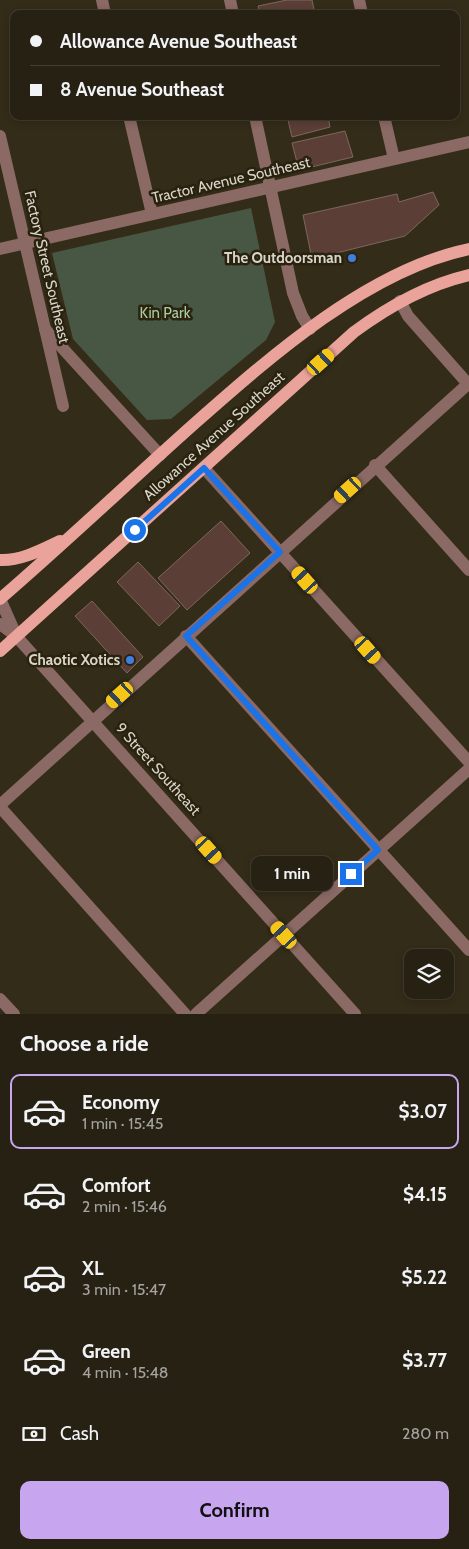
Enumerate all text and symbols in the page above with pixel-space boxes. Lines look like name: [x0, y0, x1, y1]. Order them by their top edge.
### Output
text: Allowance Avenue Southeast: [60, 30, 297, 53]
text: 8 Avenue Southeast: [60, 78, 224, 101]
street label: Tractor Avenue Southeast: [150, 153, 312, 207]
street label: Factory Street Southeast: [21, 189, 73, 345]
place label: The Outdoorsman: [224, 249, 342, 267]
marker: The Outdoorsman: [346, 252, 358, 264]
park label: Kin Park: [140, 304, 191, 322]
car: [304, 346, 337, 378]
street label: Allowance Avenue Southeast: [140, 368, 288, 504]
car: [331, 474, 364, 506]
route start: [124, 519, 146, 541]
car: [289, 564, 320, 596]
car: [352, 634, 383, 666]
place label: Chaotic Xotics: [28, 651, 120, 669]
marker: Chaotic Xotics: [124, 654, 136, 666]
car: [103, 679, 136, 711]
street label: 9 Street Southeast: [112, 719, 204, 819]
car: [193, 834, 224, 866]
callout: 1 min: [251, 856, 334, 892]
route end: [340, 863, 362, 885]
text: 1 min: [274, 864, 310, 883]
car: [268, 919, 299, 951]
map controls: [404, 949, 454, 999]
button: layers: [404, 949, 454, 999]
text: Choose a ride: [20, 1030, 149, 1057]
icon: car: [22, 1089, 67, 1134]
text: Economy: [82, 1091, 160, 1114]
text: $3.07: [399, 1100, 447, 1123]
text: 1 min · 15:45: [82, 1114, 163, 1133]
icon: car: [22, 1172, 67, 1217]
text: Comfort: [82, 1174, 151, 1197]
text: $4.15: [403, 1183, 447, 1206]
text: 2 min · 15:46: [82, 1197, 167, 1216]
icon: car: [22, 1255, 67, 1300]
text: XL: [82, 1257, 103, 1280]
text: $5.22: [401, 1266, 447, 1289]
text: 3 min · 15:47: [82, 1280, 166, 1299]
icon: car: [22, 1338, 67, 1383]
text: Green: [82, 1340, 131, 1363]
text: $3.77: [402, 1349, 447, 1372]
text: 4 min · 15:48: [82, 1363, 168, 1382]
icon: cash: [20, 1420, 48, 1448]
text: Cash: [60, 1422, 99, 1445]
text: 280 m: [402, 1424, 449, 1443]
button: Confirm: [20, 1481, 449, 1539]

